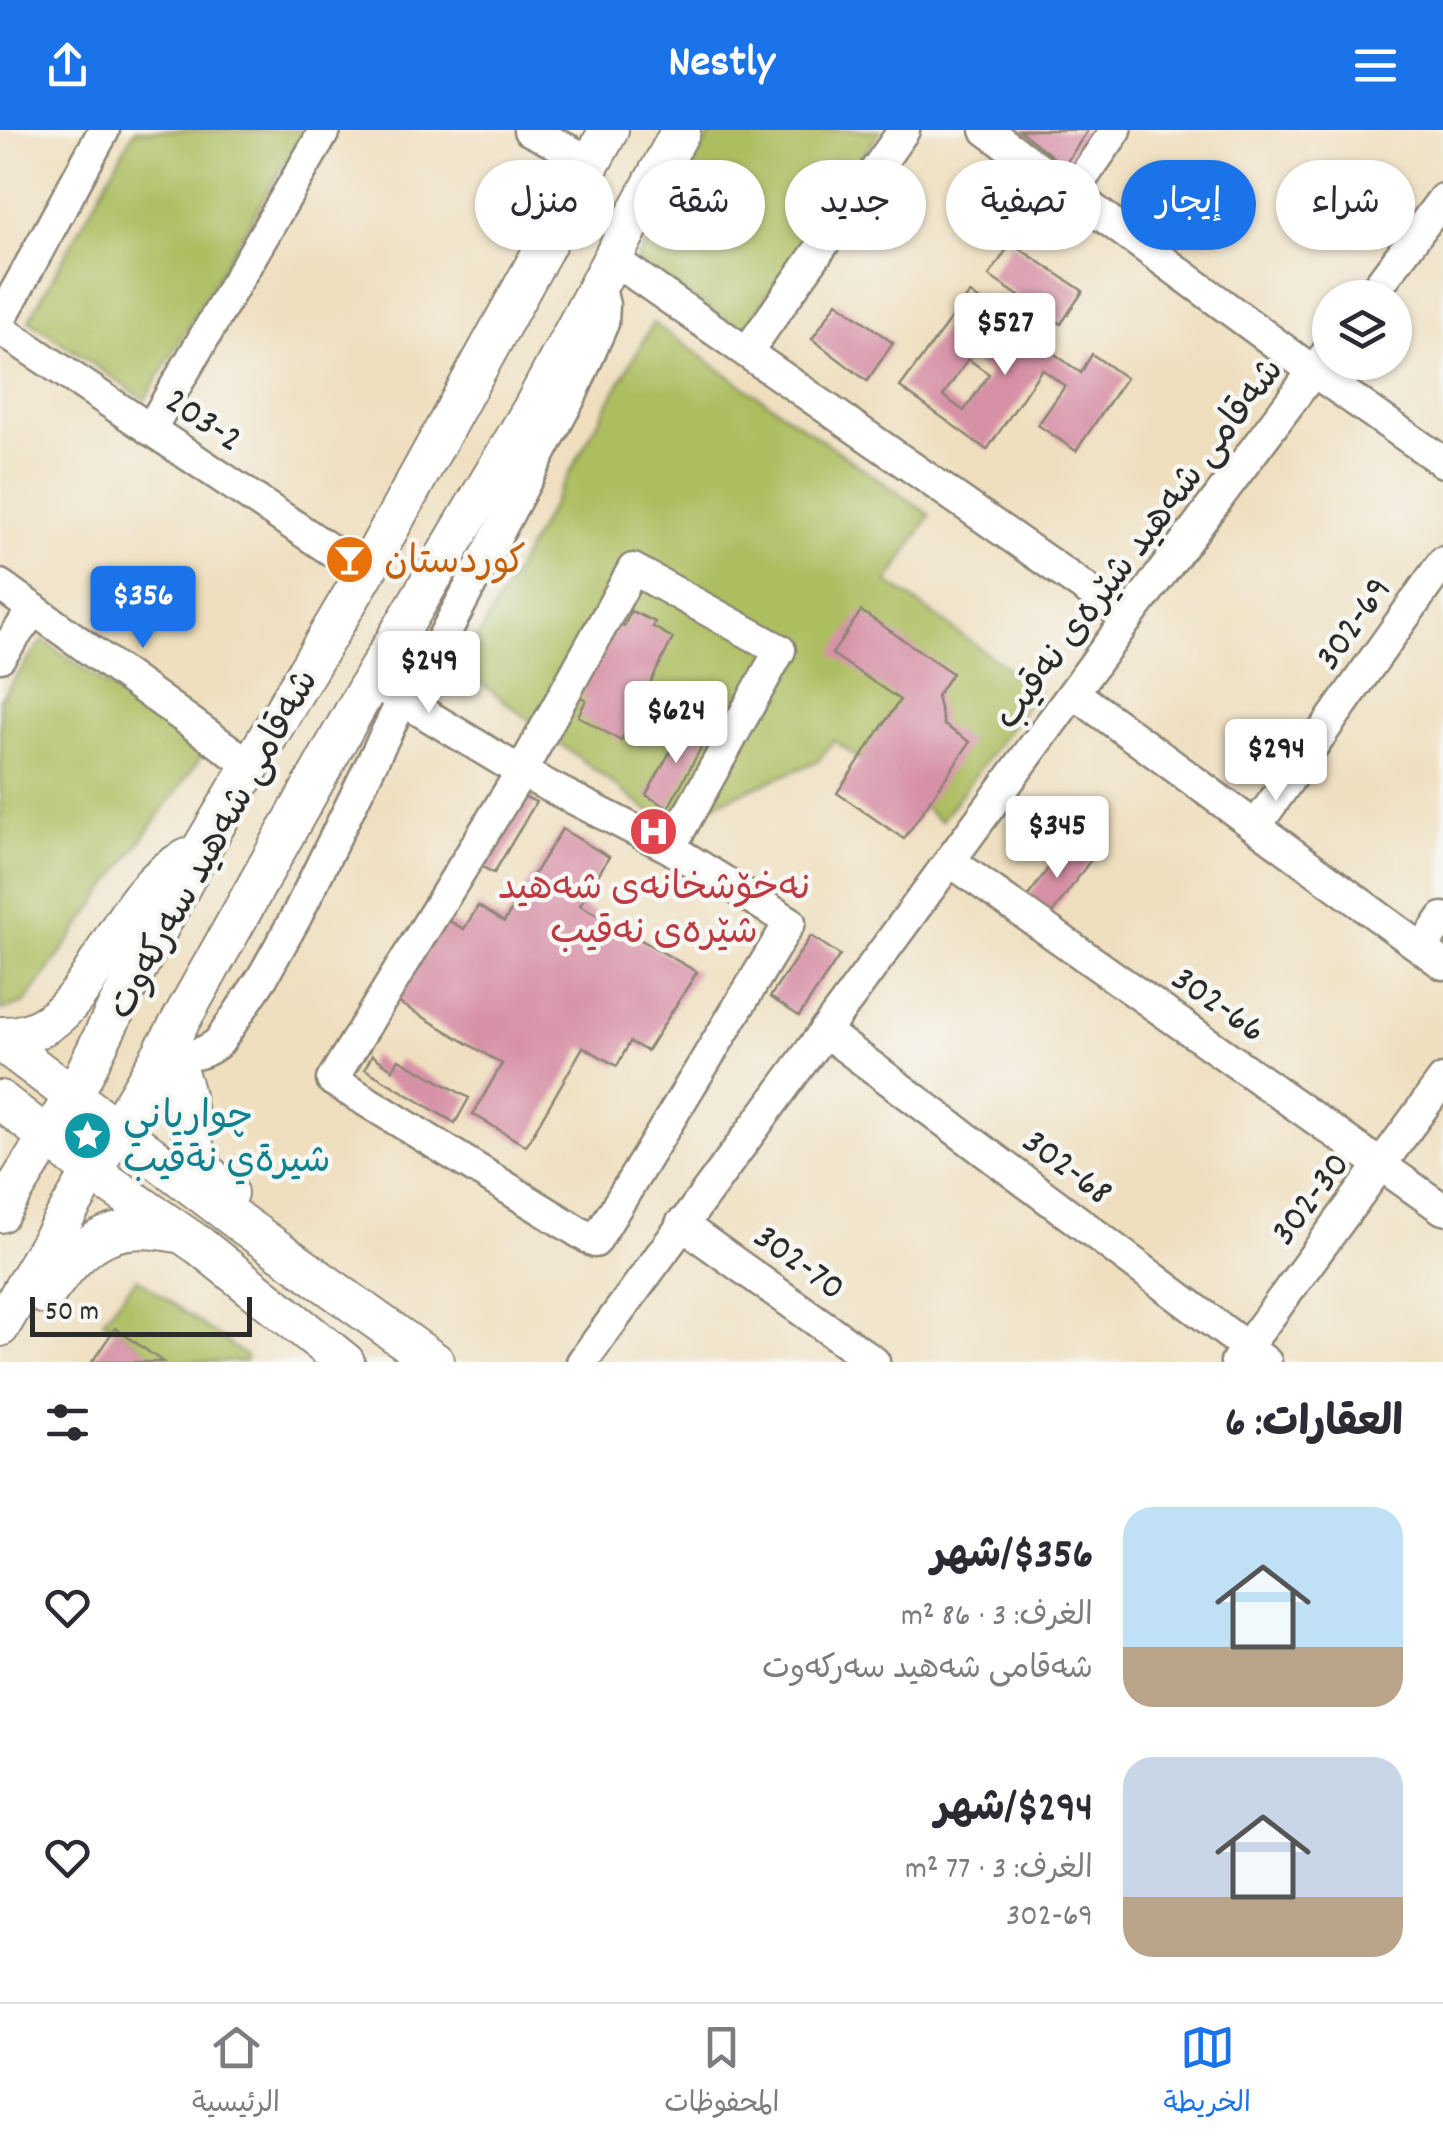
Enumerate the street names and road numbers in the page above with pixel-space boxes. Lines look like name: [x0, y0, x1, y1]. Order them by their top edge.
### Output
street label: شەقامی شەهید شێرەی نەقیب: [983, 347, 1300, 743]
street label: 203-2: [152, 376, 252, 469]
street label: 302-69: [1303, 567, 1408, 683]
street label: شەقامی شەهید سەرکەوت: [96, 660, 335, 1031]
street label: 302-66: [1158, 954, 1275, 1059]
street label: 302-68: [1009, 1117, 1123, 1222]
street label: 302-30: [1259, 1142, 1366, 1259]
street label: 302-70: [740, 1212, 855, 1317]

